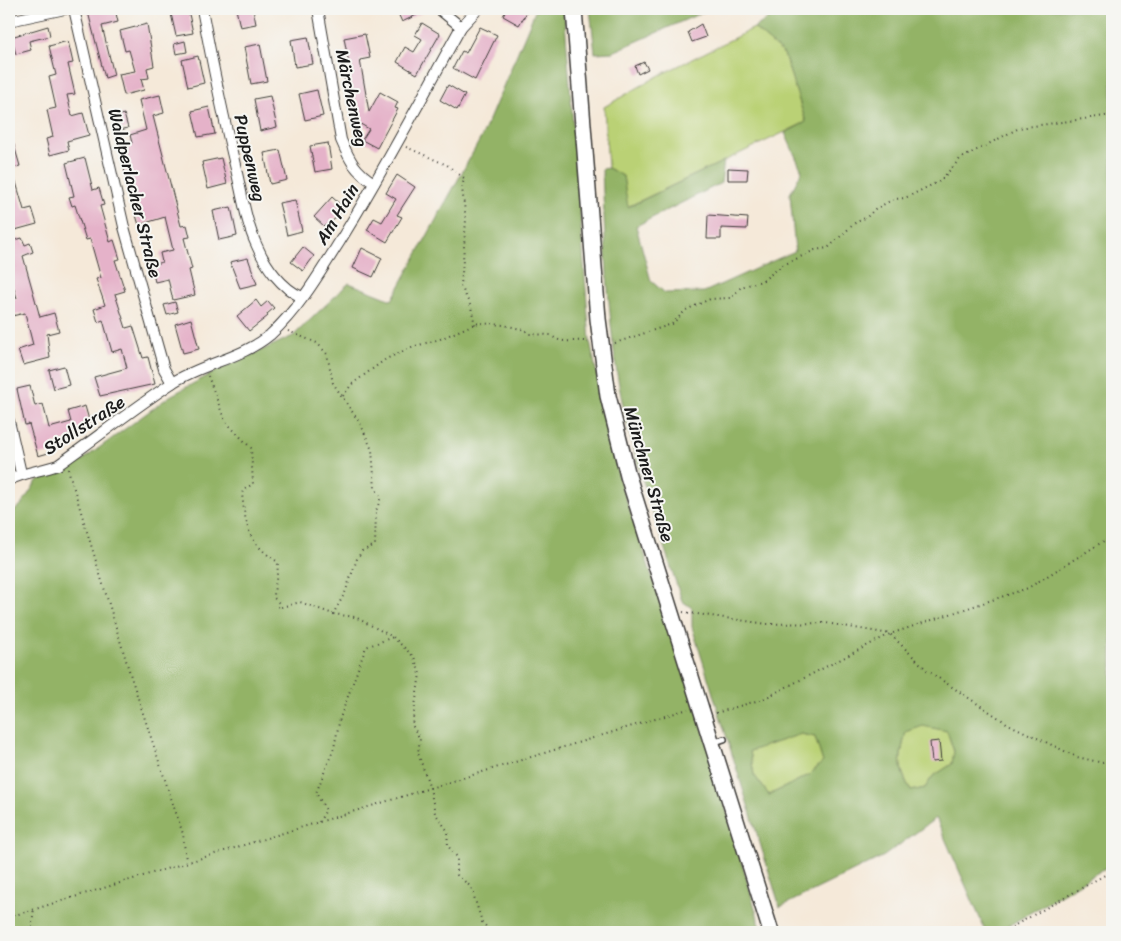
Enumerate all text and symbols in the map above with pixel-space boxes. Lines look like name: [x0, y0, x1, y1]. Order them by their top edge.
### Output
street label: Märchenweg: [326, 46, 378, 150]
street label: Waldperlacher Straße: [98, 105, 172, 281]
street label: Puppenweg: [224, 111, 276, 205]
street label: Am Hain: [306, 177, 368, 252]
street label: Stollstraße: [37, 386, 132, 464]
street label: Münchner Straße: [614, 403, 684, 546]

